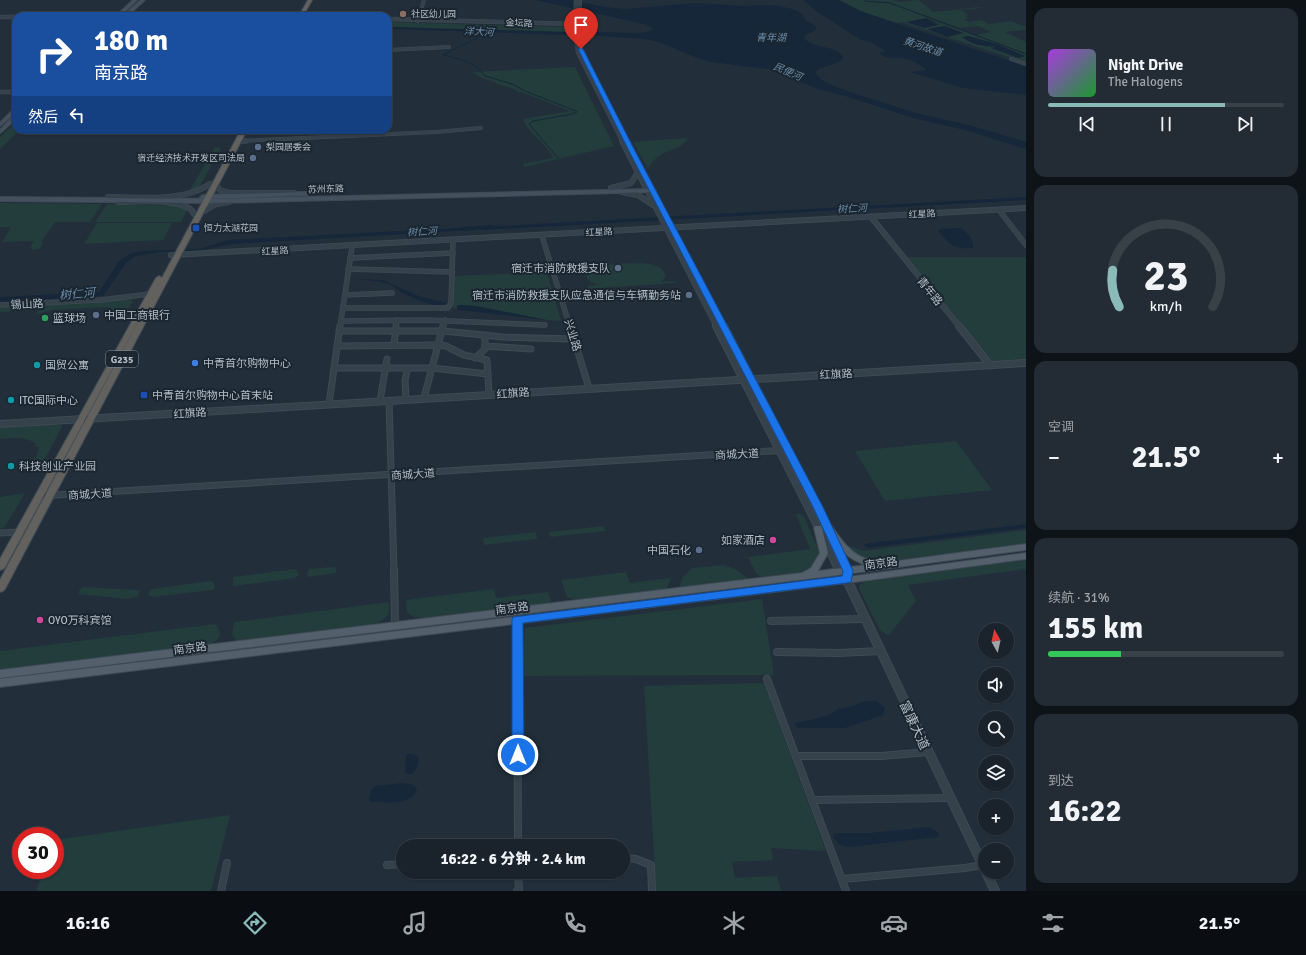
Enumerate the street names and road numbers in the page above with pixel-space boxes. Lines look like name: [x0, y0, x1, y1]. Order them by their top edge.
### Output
street label: 金坛路: [505, 18, 533, 29]
street label: 苏州东路: [308, 182, 344, 196]
street label: 红星路: [908, 208, 936, 221]
street label: 红星路: [585, 226, 613, 239]
street label: 红星路: [261, 245, 289, 258]
street label: 青年路: [914, 274, 945, 308]
street label: 锡山路: [10, 297, 44, 312]
street label: 兴业路: [561, 317, 584, 353]
road number: G235: [106, 351, 138, 367]
street label: 红旗路: [819, 367, 853, 382]
street label: 红旗路: [496, 386, 530, 401]
street label: 红旗路: [173, 406, 207, 421]
street label: 商城大道: [715, 447, 759, 462]
street label: 商城大道: [391, 466, 435, 483]
street label: 商城大道: [68, 486, 112, 503]
street label: 南京路: [864, 555, 898, 572]
street label: 南京路: [495, 600, 529, 617]
street label: 南京路: [173, 640, 207, 657]
street label: 富康大道: [896, 698, 932, 752]

